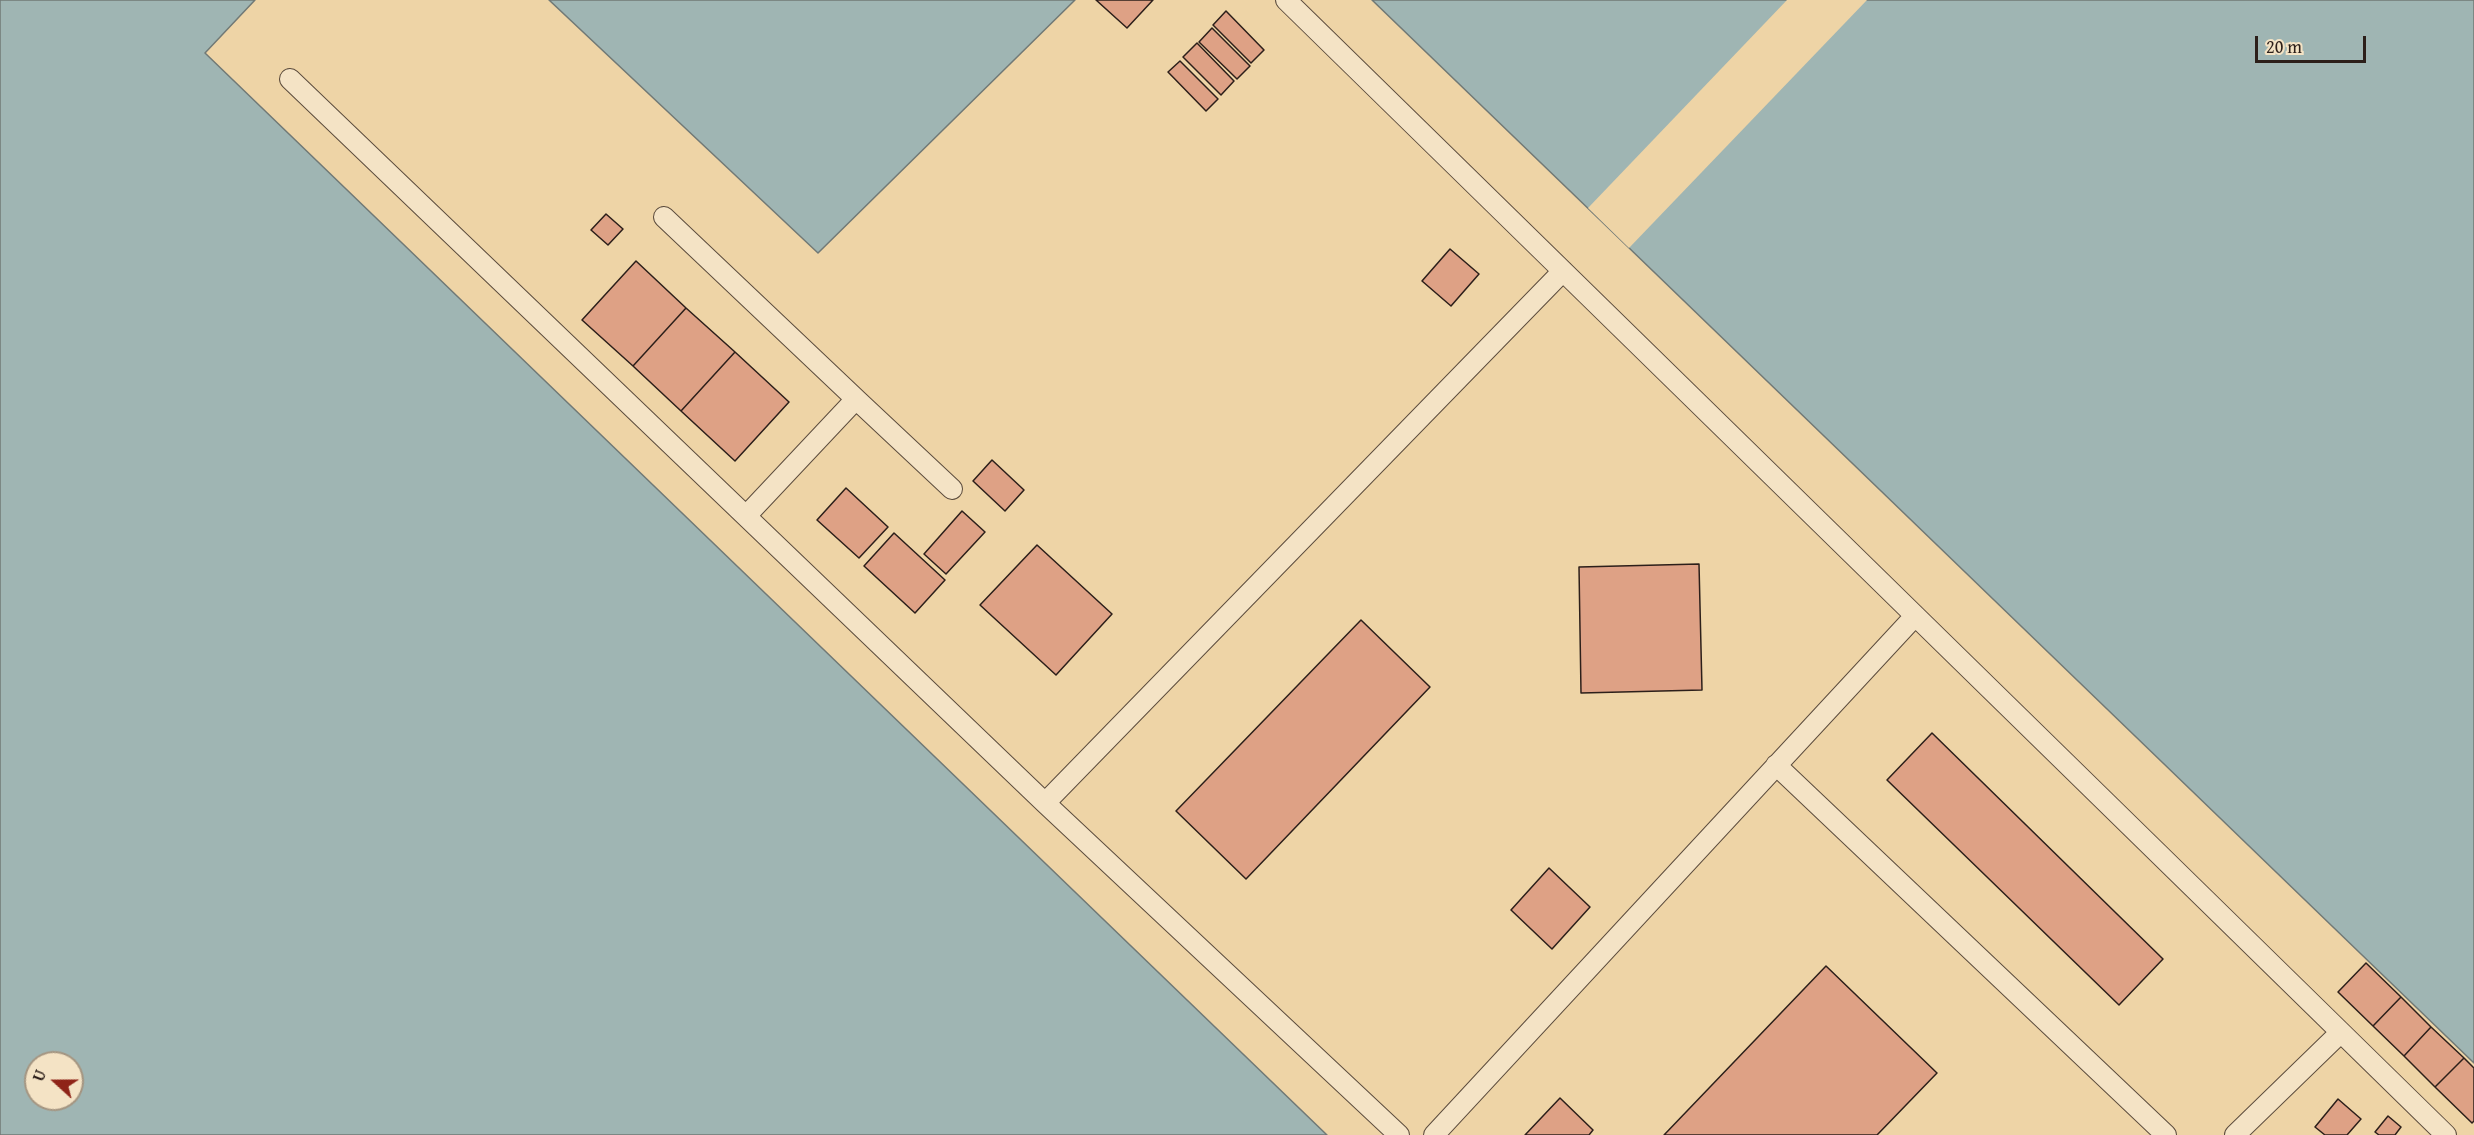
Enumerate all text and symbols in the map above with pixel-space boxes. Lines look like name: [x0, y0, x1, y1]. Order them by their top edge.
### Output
scale bar: [2258, 24, 2369, 62]
text: 20 m: [2266, 33, 2302, 60]
north arrow: [24, 1051, 84, 1111]
text: U: [26, 1066, 52, 1085]

